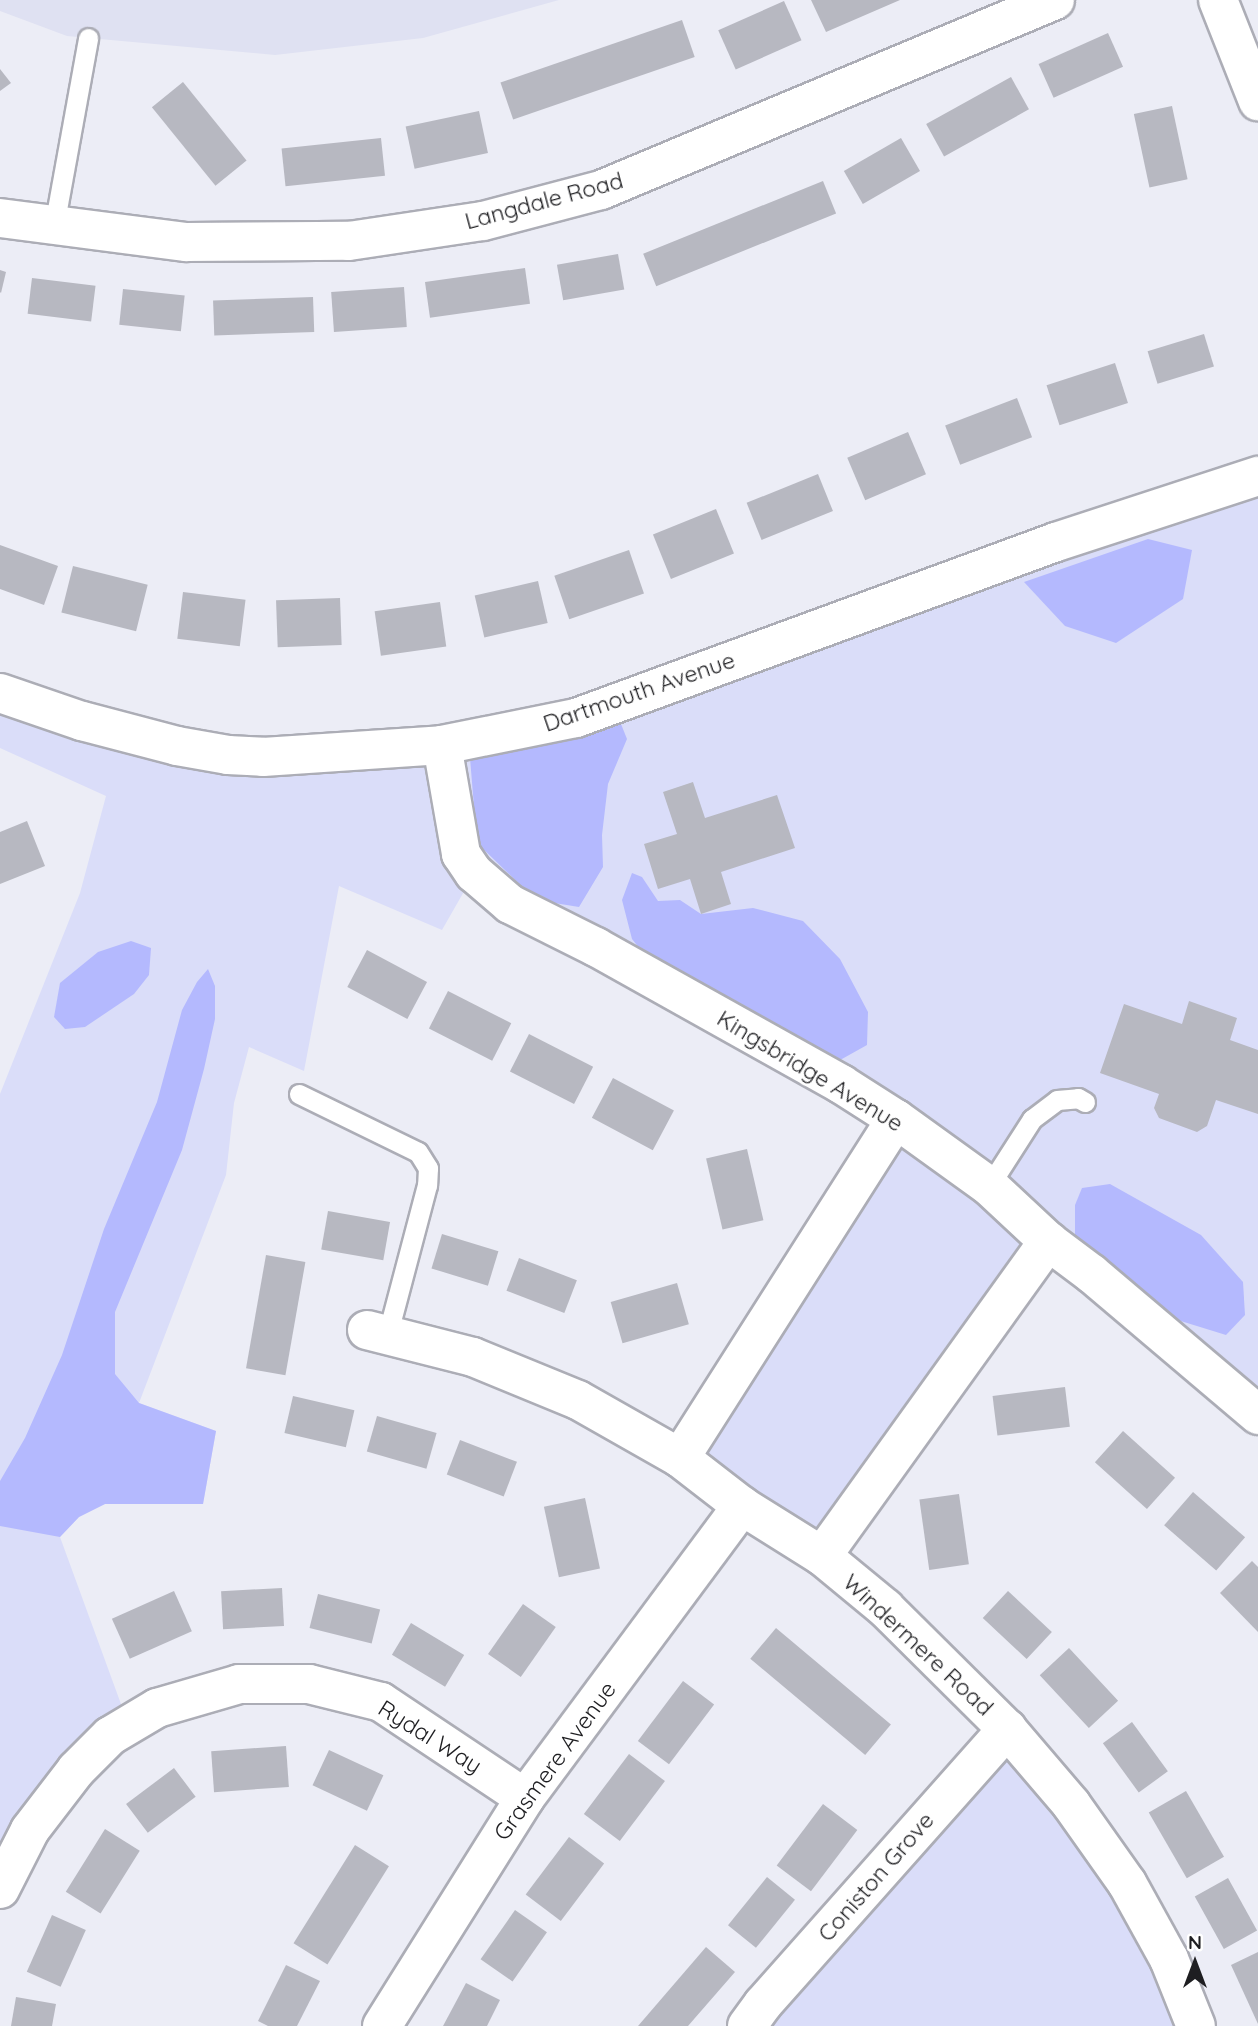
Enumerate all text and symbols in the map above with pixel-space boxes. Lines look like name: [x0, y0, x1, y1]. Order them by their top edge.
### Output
street label: Langdale Road: [462, 167, 626, 235]
street label: Dartmouth Avenue: [540, 646, 738, 738]
street label: Kingsbridge Avenue: [712, 1005, 908, 1137]
street label: Windermere Road: [837, 1568, 999, 1722]
street label: Grasmere Avenue: [488, 1676, 622, 1846]
street label: Rydal Way: [373, 1694, 487, 1780]
street label: Coniston Grove: [812, 1807, 940, 1947]
north arrow: [1160, 1928, 1230, 1998]
text: N: [1188, 1930, 1202, 1954]

